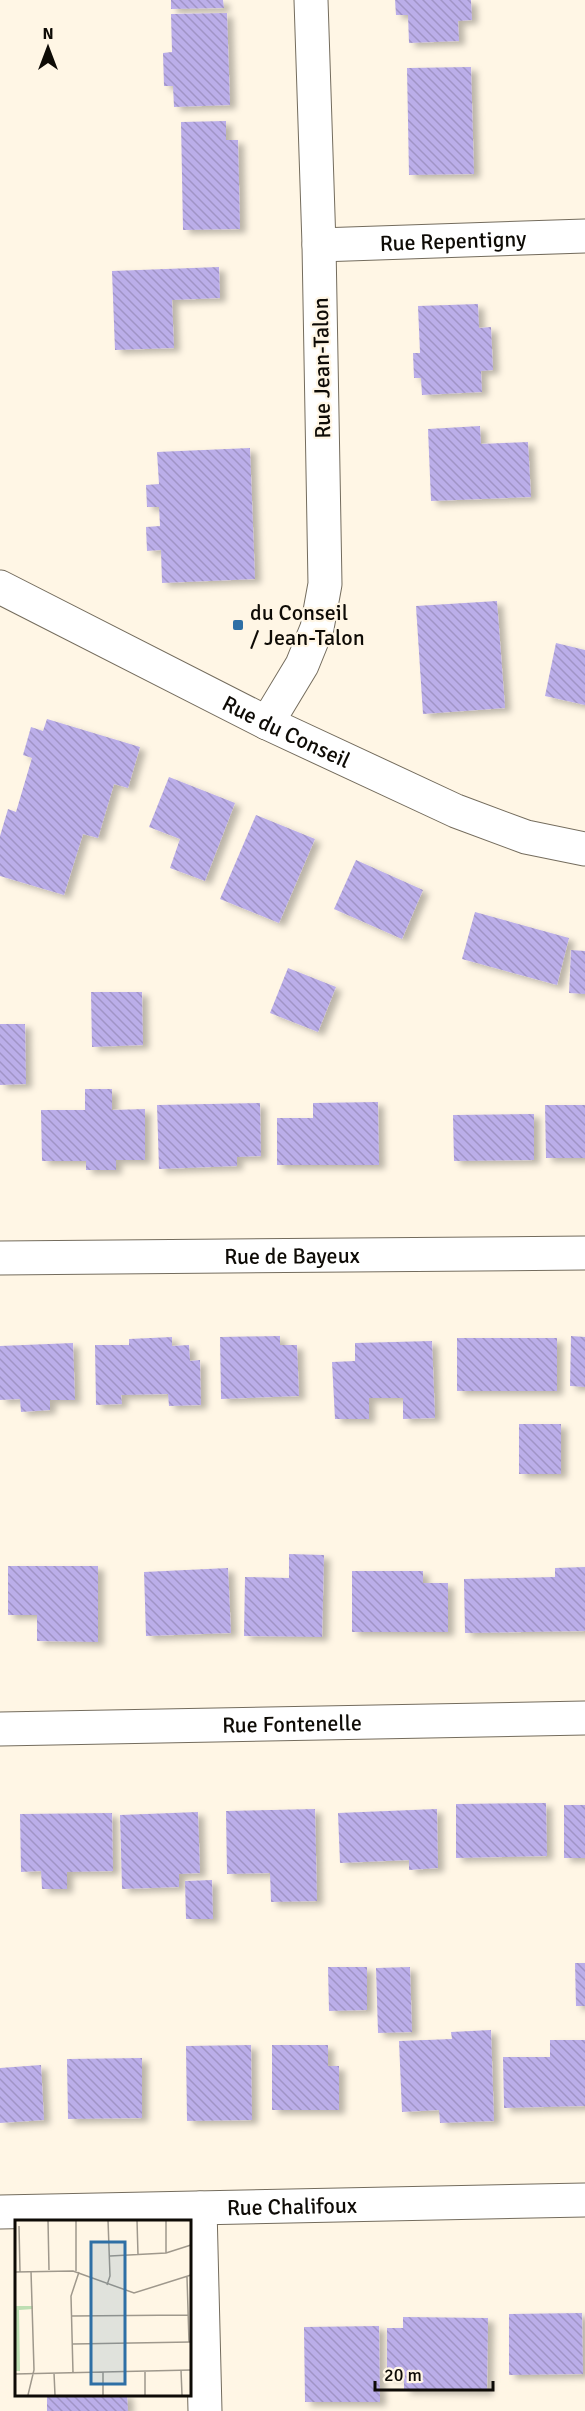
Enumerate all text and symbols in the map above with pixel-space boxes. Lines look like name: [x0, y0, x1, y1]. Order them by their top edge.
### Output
north arrow: [18, 18, 78, 78]
text: N: [42, 24, 54, 44]
street label: Rue Repentigny: [379, 225, 527, 257]
street label: Rue Jean-Talon: [307, 297, 336, 439]
place label: du Conseil / Jean-Talon: [250, 599, 365, 651]
marker: du Conseil / Jean-Talon: [231, 618, 245, 632]
street label: Rue du Conseil: [218, 690, 355, 774]
street label: Rue de Bayeux: [224, 1242, 360, 1270]
street label: Rue Fontenelle: [222, 1709, 362, 1739]
street label: Rue Chalifoux: [227, 2192, 357, 2221]
inset map: [15, 2220, 190, 2396]
scale bar: [375, 2354, 494, 2392]
text: 20 m: [384, 2364, 422, 2386]

